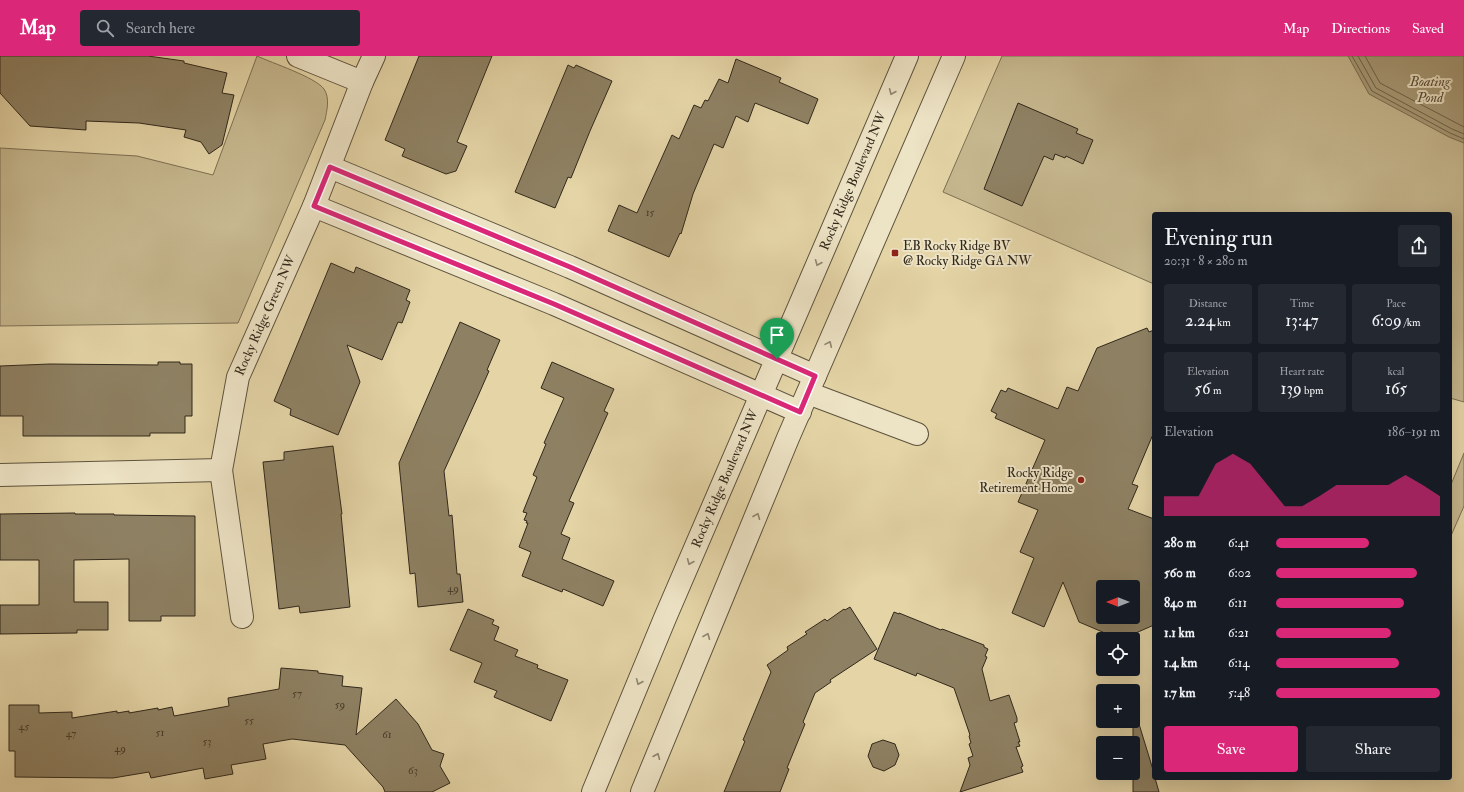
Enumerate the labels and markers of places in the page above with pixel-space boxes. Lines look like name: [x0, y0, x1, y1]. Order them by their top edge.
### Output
place label: EB Rocky Ridge BV @ Rocky Ridge GA NW: [903, 238, 1032, 270]
marker: EB Rocky Ridge BV @ Rocky Ridge GA NW: [890, 248, 900, 258]
pin: [760, 318, 794, 359]
place label: Rocky Ridge Retirement Home: [979, 465, 1074, 496]
marker: Rocky Ridge Retirement Home: [1076, 475, 1086, 485]

